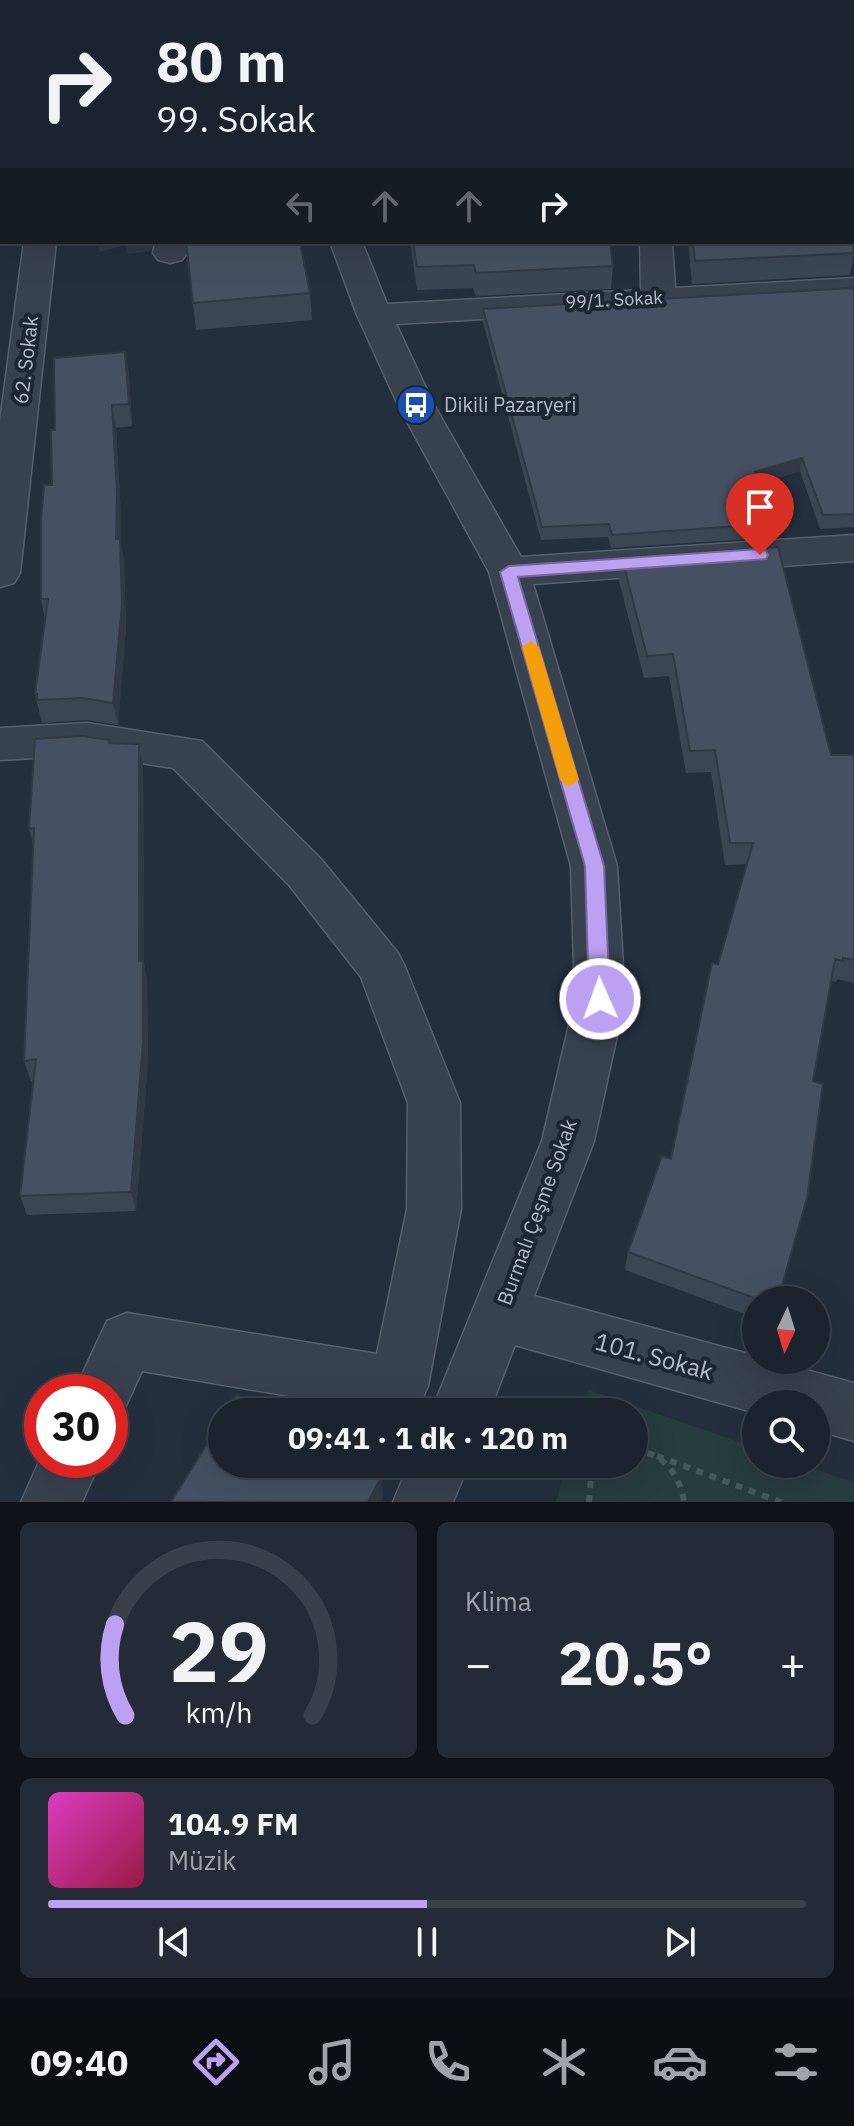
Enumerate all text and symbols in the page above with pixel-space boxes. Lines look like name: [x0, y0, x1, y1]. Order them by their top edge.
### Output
text: 80 m: [156, 25, 286, 97]
icon: right: [24, 32, 128, 136]
text: 99. Sokak: [156, 95, 316, 142]
icon: left: [279, 184, 323, 228]
icon: ahead: [363, 184, 407, 228]
icon: ahead: [447, 184, 491, 228]
icon: right: [531, 184, 575, 228]
street label: 99/1. Sokak: [565, 285, 664, 314]
street label: 62. Sokak: [7, 314, 44, 406]
bus stop icon: Dikili Pazaryeri: [395, 384, 437, 426]
place label: Dikili Pazaryeri: [444, 391, 576, 418]
pin: [726, 473, 794, 555]
icon: arrive: [738, 485, 782, 529]
position arrow: [558, 957, 642, 1041]
street label: Burmalı Çeşme Sokak: [490, 1115, 583, 1308]
north arrow: [742, 1286, 830, 1374]
map controls: [742, 1286, 830, 1478]
street label: 101. Sokak: [592, 1325, 717, 1387]
speed limit sign: 30: [24, 1374, 128, 1478]
button: search: [742, 1390, 830, 1478]
text: 09:41 · 1 dk · 120 m: [288, 1418, 568, 1457]
text: Klima: [465, 1584, 532, 1618]
text: 29: [169, 1597, 268, 1705]
text: 20.5°: [558, 1623, 713, 1702]
text: −: [465, 1635, 491, 1692]
text: +: [780, 1635, 806, 1692]
text: km/h: [185, 1694, 252, 1731]
text: 104.9 FM: [168, 1804, 299, 1843]
text: Müzik: [168, 1843, 236, 1877]
icon: previous: [152, 1920, 196, 1964]
icon: pause: [405, 1920, 449, 1964]
icon: next: [658, 1920, 702, 1964]
icon: directions: [188, 2034, 244, 2090]
icon: music: [304, 2034, 360, 2090]
icon: phone: [420, 2034, 476, 2090]
icon: climate: [536, 2034, 592, 2090]
icon: car: [652, 2034, 708, 2090]
icon: filters: [768, 2034, 824, 2090]
text: 09:40: [30, 2039, 128, 2086]

